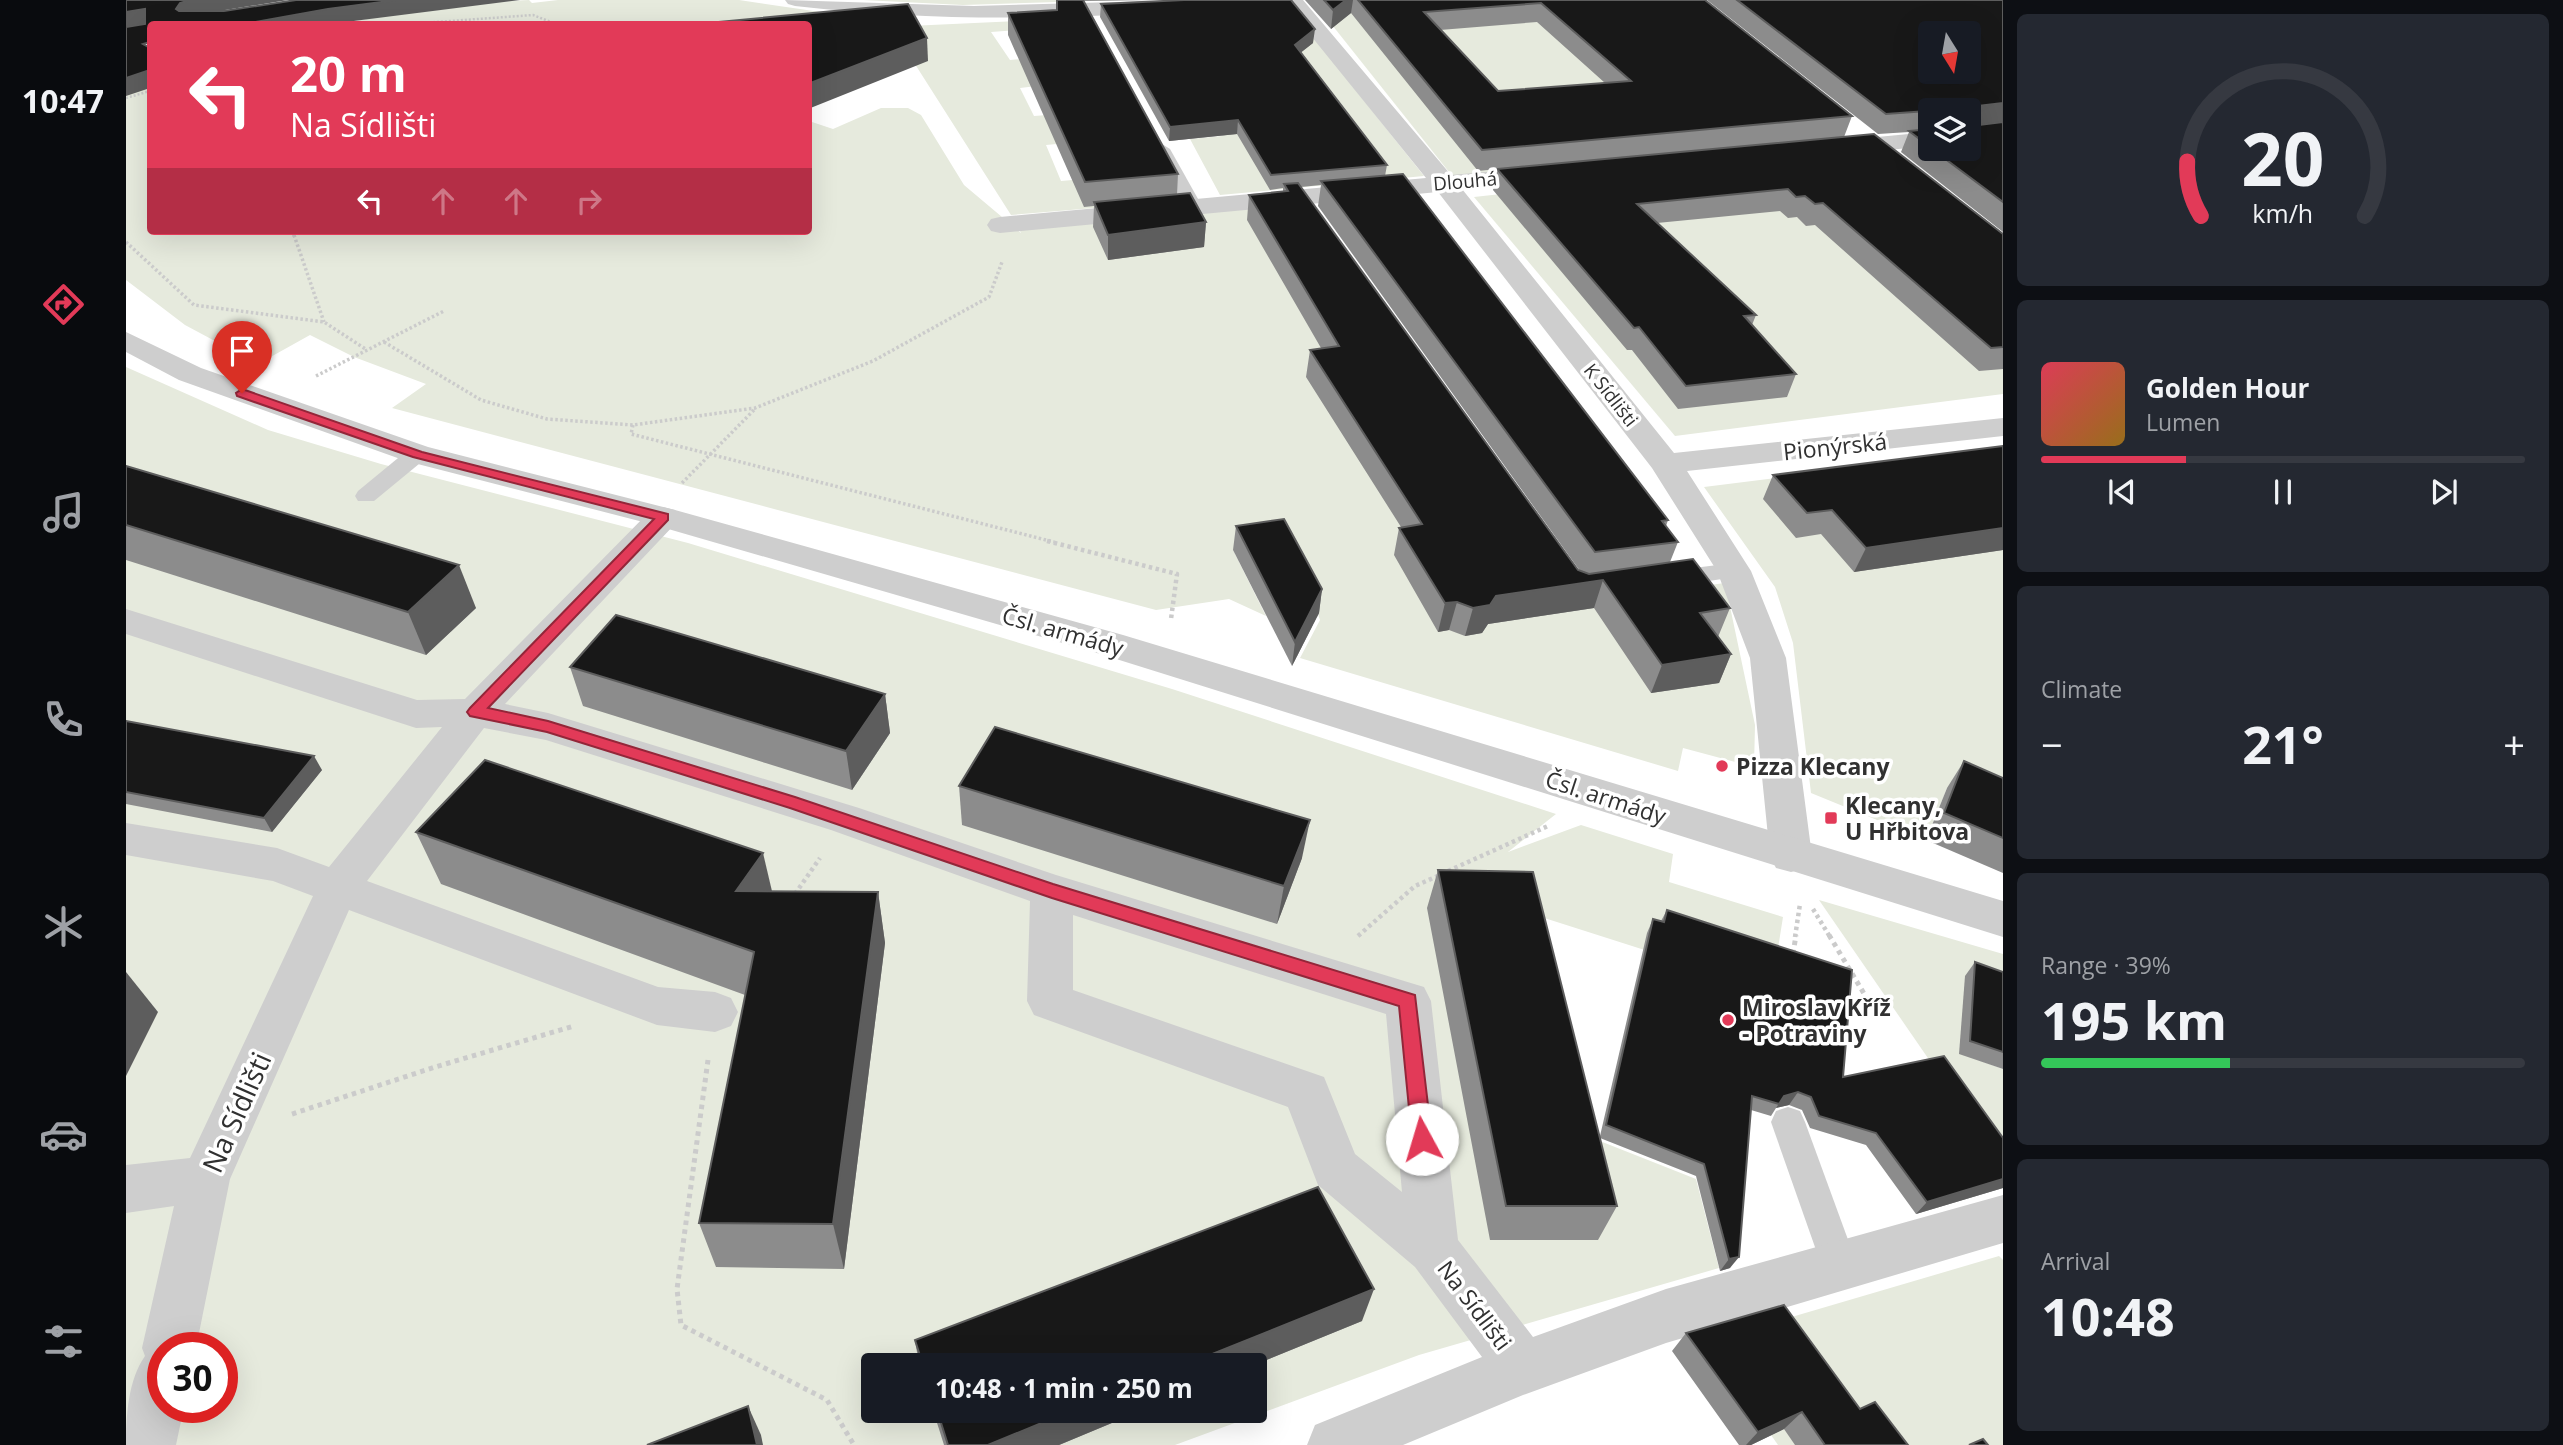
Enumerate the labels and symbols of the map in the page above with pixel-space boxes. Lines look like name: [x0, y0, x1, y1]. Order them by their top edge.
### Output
north arrow: [1918, 21, 1981, 84]
street label: Dlouhá: [1432, 165, 1498, 197]
pin: [212, 321, 272, 393]
street label: K Sídlišti: [1578, 358, 1644, 432]
street label: Pionýrská: [1781, 425, 1889, 467]
street label: Čsl. armády: [998, 598, 1128, 664]
place label: Pizza Klecany: [1736, 750, 1890, 782]
marker: Pizza Klecany: [1714, 758, 1730, 774]
street label: Čsl. armády: [1542, 762, 1671, 832]
place label: Klecany, U Hřbitova: [1845, 789, 1969, 847]
marker: Klecany, U Hřbitova: [1823, 810, 1839, 826]
place label: Miroslav Kříž - Potraviny: [1742, 991, 1891, 1049]
marker: Miroslav Kříž - Potraviny: [1720, 1012, 1736, 1028]
street label: Na Sídlišti: [193, 1046, 279, 1178]
position arrow: [1385, 1102, 1459, 1176]
street label: Na Sídlišti: [1431, 1253, 1519, 1357]
speed limit sign: 30: [147, 1332, 238, 1423]

